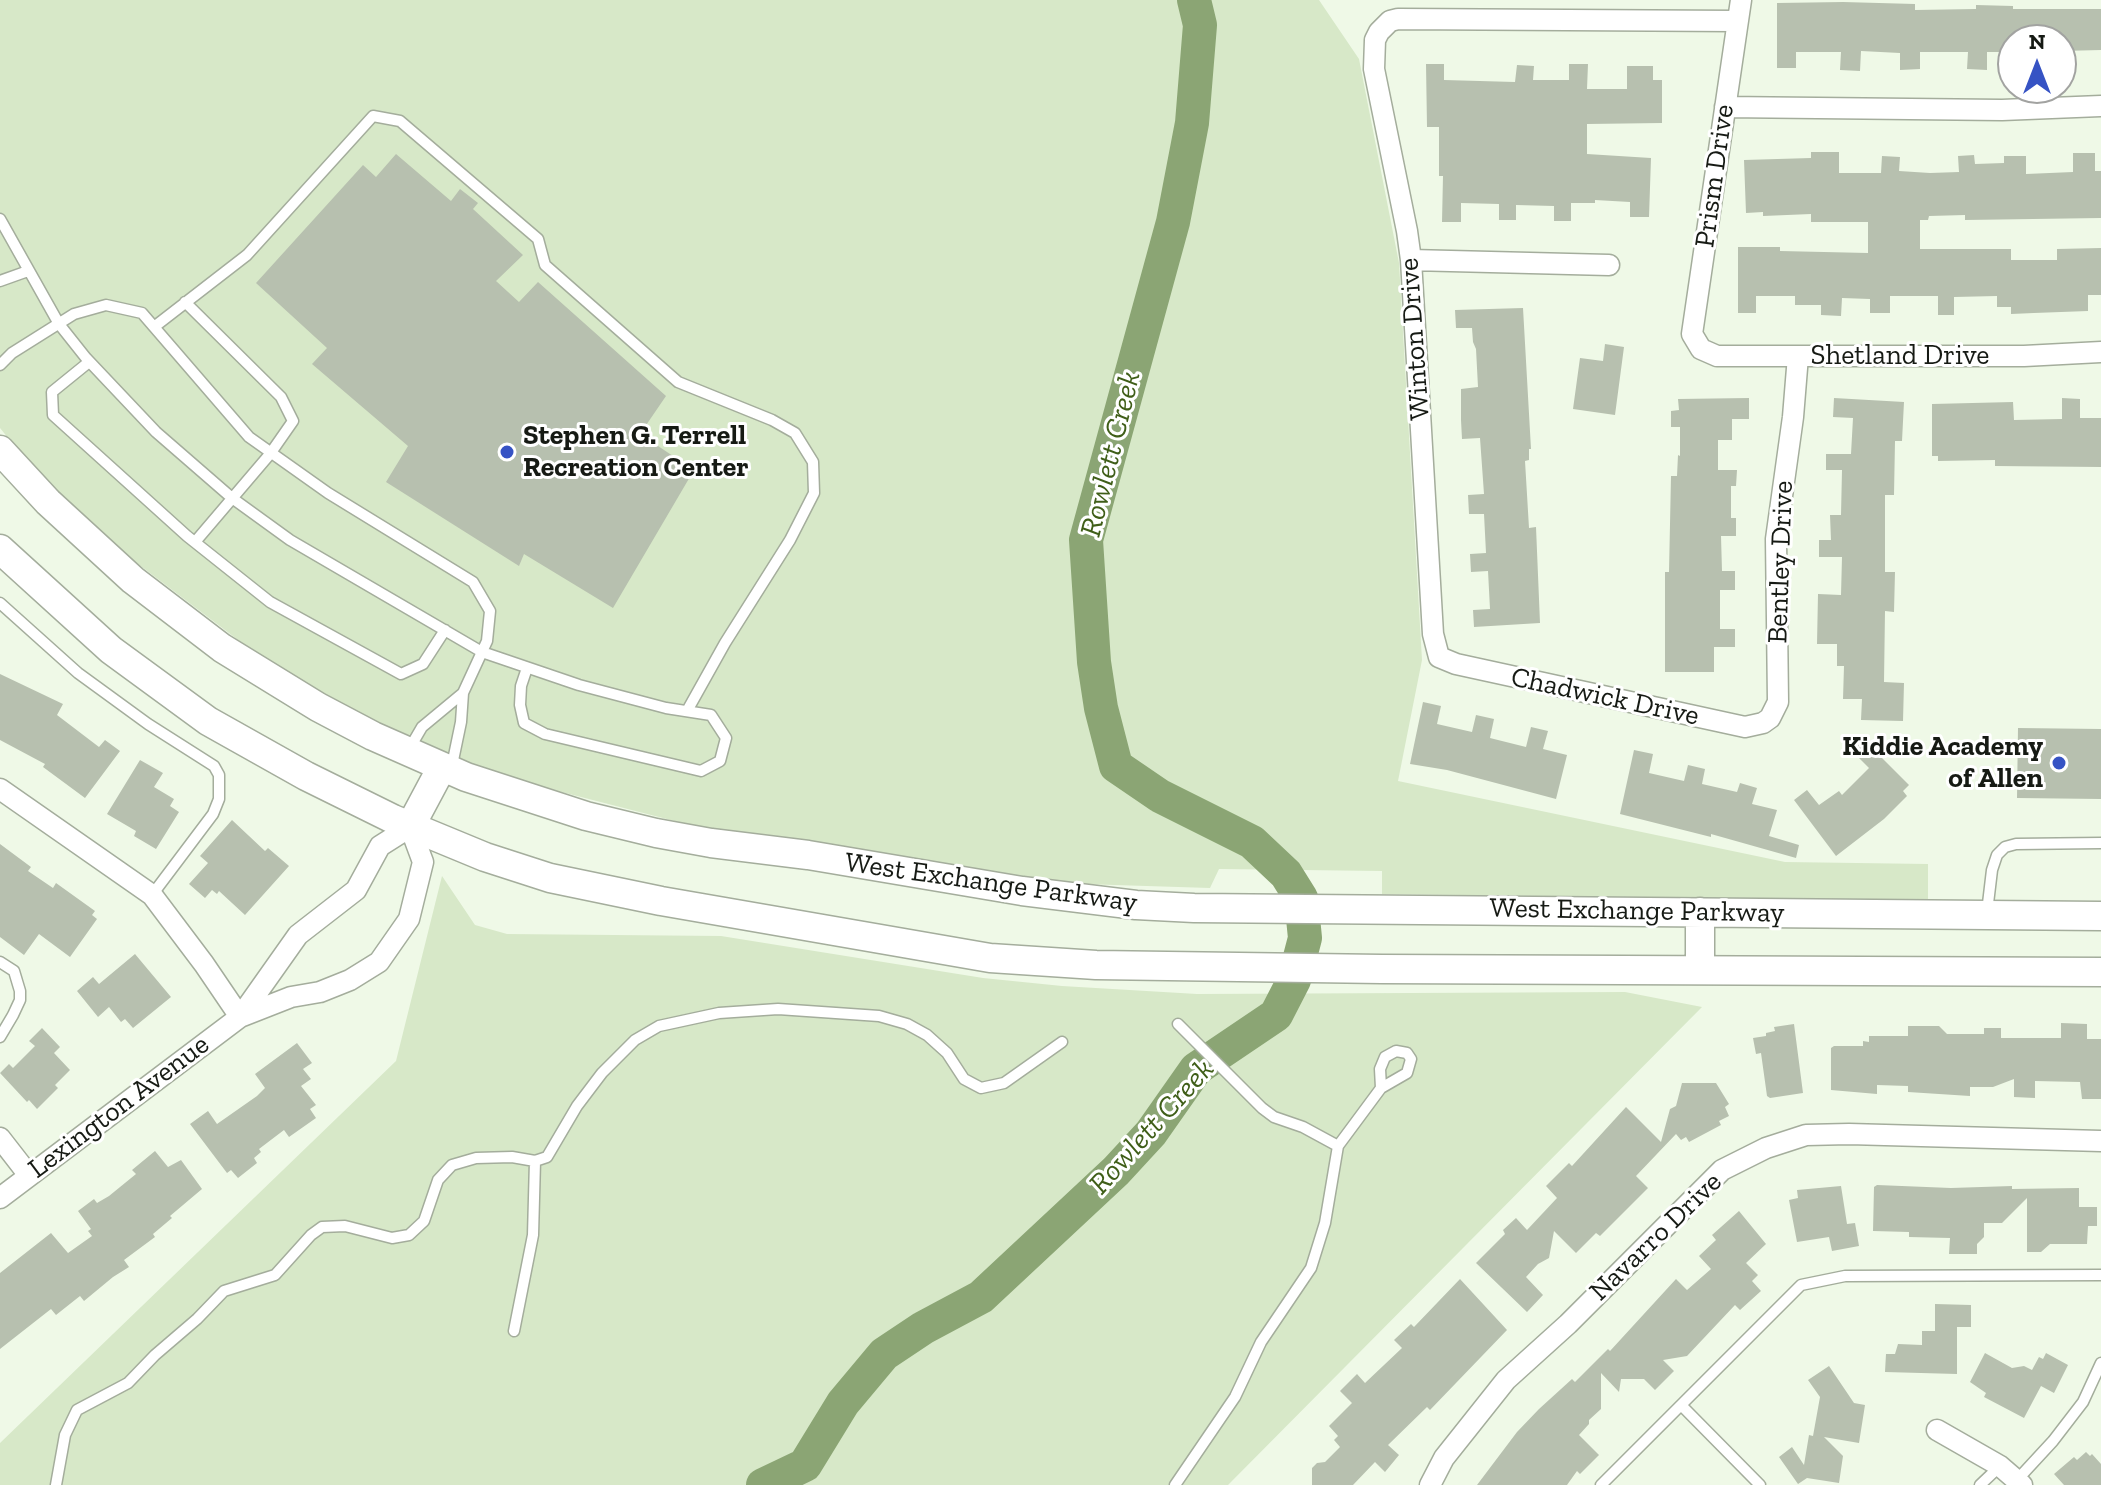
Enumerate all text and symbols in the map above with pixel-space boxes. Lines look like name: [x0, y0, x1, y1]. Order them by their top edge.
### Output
north arrow: [1997, 24, 2077, 104]
text: N: [2029, 28, 2045, 55]
street label: Prism Drive: [1688, 102, 1742, 250]
street label: Winton Drive: [1393, 257, 1437, 421]
street label: Shetland Drive: [1811, 339, 1989, 373]
water label: Rowlett Creek: [1073, 368, 1149, 540]
place label: Stephen G. Terrell Recreation Center: [523, 419, 749, 485]
marker: Stephen G. Terrell Recreation Center: [498, 443, 516, 461]
street label: Bentley Drive: [1761, 480, 1801, 644]
street label: Chadwick Drive: [1508, 661, 1702, 733]
place label: Kiddie Academy of Allen: [1842, 730, 2043, 796]
marker: Kiddie Academy of Allen: [2050, 754, 2068, 772]
street label: West Exchange Parkway: [843, 846, 1139, 920]
street label: West Exchange Parkway: [1489, 892, 1785, 930]
street label: Lexington Avenue: [22, 1028, 216, 1186]
water label: Rowlett Creek: [1082, 1052, 1222, 1202]
street label: Navarro Drive: [1583, 1166, 1729, 1308]

